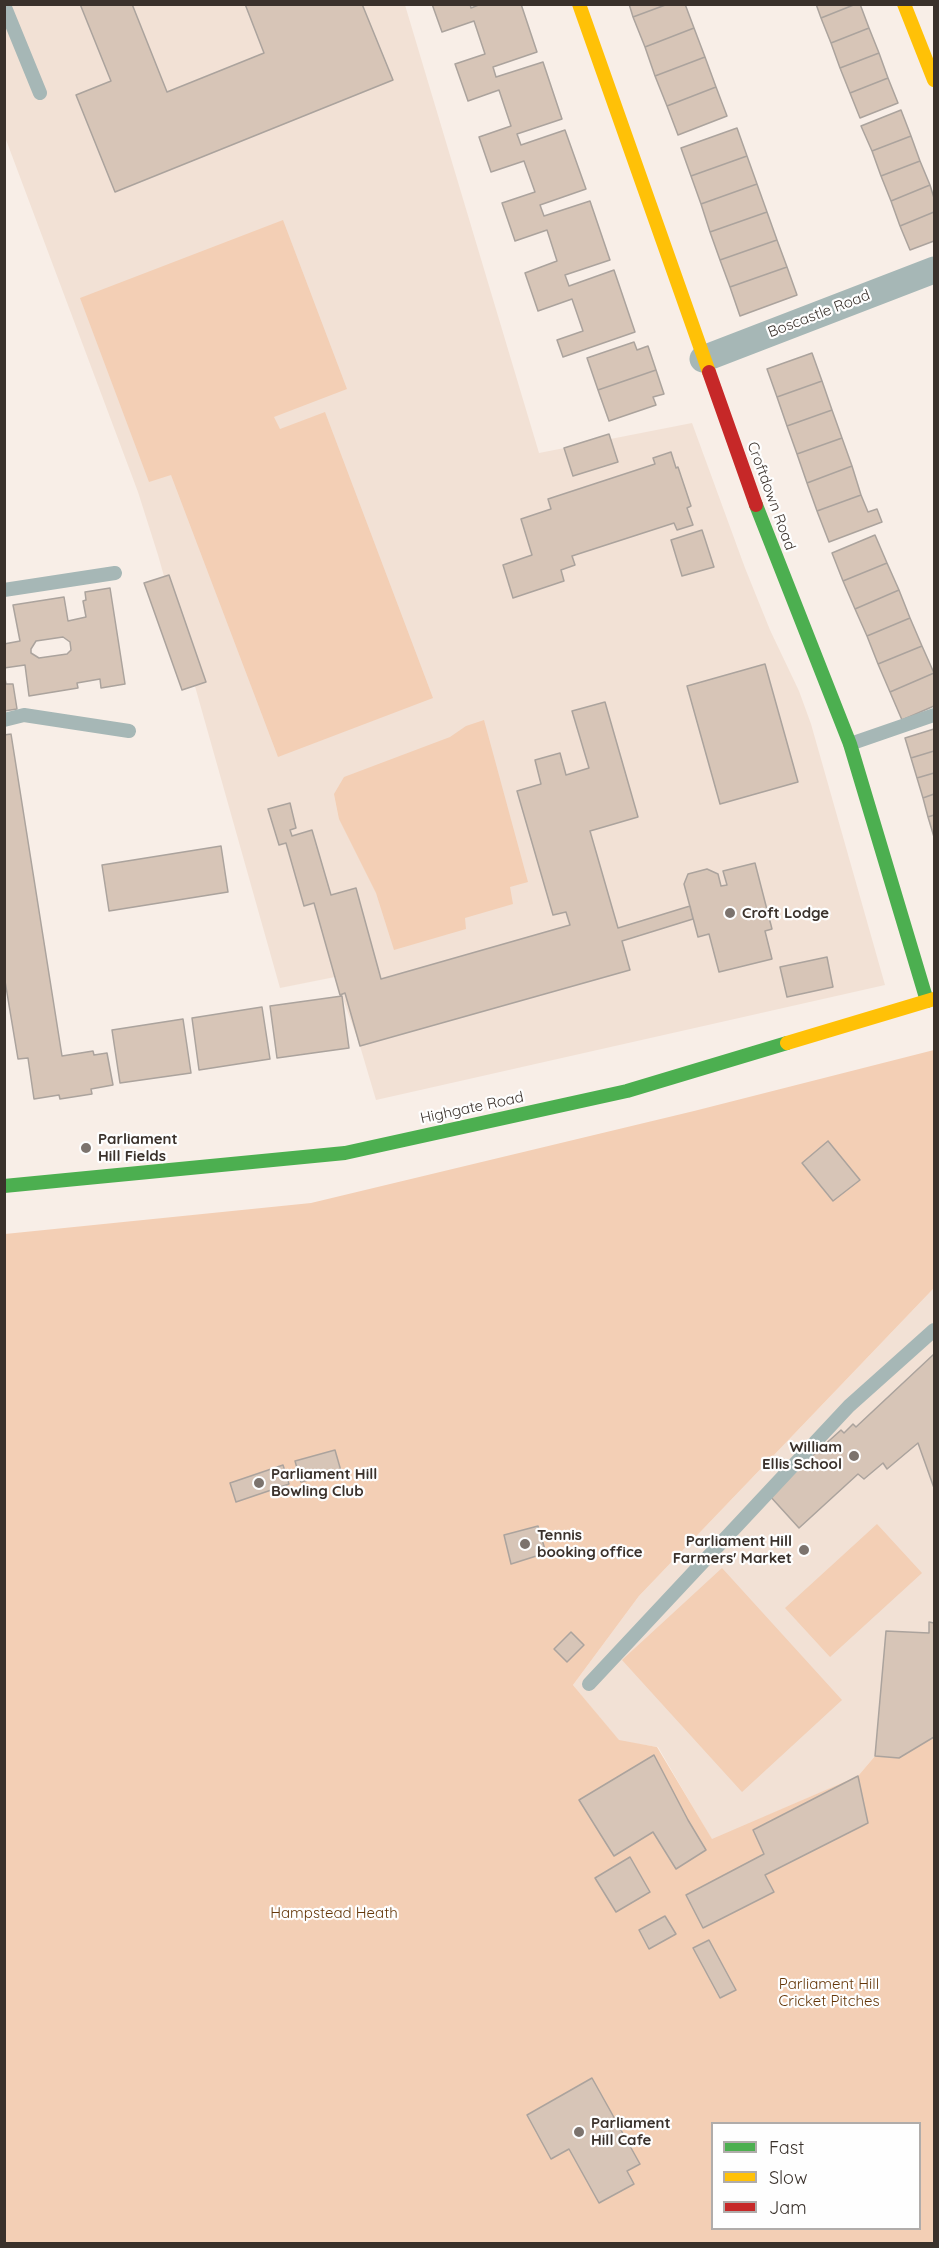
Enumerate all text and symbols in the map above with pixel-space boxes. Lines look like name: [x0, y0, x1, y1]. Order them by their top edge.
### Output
street label: Boscastle Road: [765, 286, 873, 342]
street label: Croftdown Road: [743, 439, 799, 553]
place label: Croft Lodge: [742, 904, 829, 922]
marker: Croft Lodge: [723, 906, 737, 920]
street label: Highgate Road: [419, 1088, 525, 1128]
place label: Parliament Hill Fields: [98, 1130, 178, 1165]
marker: Parliament Hill Fields: [79, 1141, 93, 1155]
place label: William Ellis School: [762, 1438, 842, 1473]
marker: William Ellis School: [847, 1449, 861, 1463]
place label: Parliament Hill Bowling Club: [271, 1465, 377, 1500]
marker: Parliament Hill Bowling Club: [252, 1476, 266, 1490]
place label: Tennis booking office: [537, 1526, 643, 1561]
place label: Parliament Hill Farmers' Market: [673, 1532, 792, 1567]
marker: Tennis booking office: [518, 1537, 532, 1551]
marker: Parliament Hill Farmers' Market: [797, 1543, 811, 1557]
park label: Hampstead Heath: [270, 1904, 398, 1922]
park label: Parliament Hill Cricket Pitches: [779, 1975, 879, 2010]
place label: Parliament Hill Cafe: [591, 2114, 671, 2149]
legend: [711, 2122, 921, 2230]
marker: Parliament Hill Cafe: [572, 2125, 586, 2139]
text: Fast: [769, 2136, 804, 2159]
text: Slow: [769, 2166, 807, 2189]
text: Jam: [769, 2196, 807, 2219]

